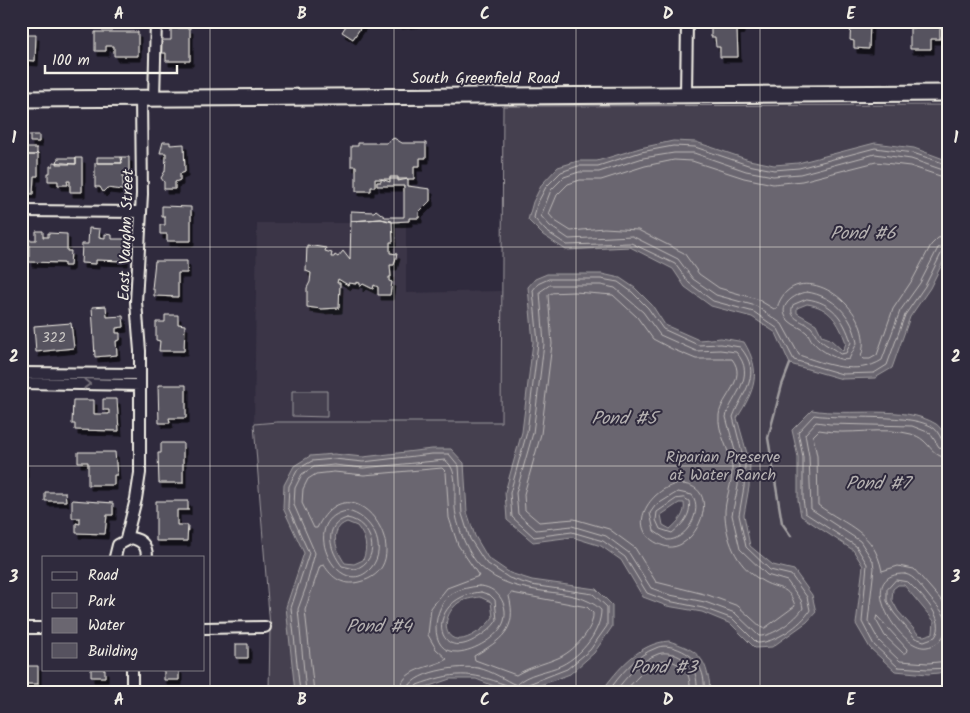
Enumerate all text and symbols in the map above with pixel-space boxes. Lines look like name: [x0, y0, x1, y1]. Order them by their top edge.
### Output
text: A: [114, 2, 124, 27]
text: B: [297, 2, 307, 27]
text: C: [480, 2, 490, 27]
text: D: [663, 2, 674, 27]
text: E: [847, 2, 857, 27]
scale bar: [45, 42, 178, 74]
text: 100 m: [52, 49, 90, 73]
street label: South Greenfield Road: [411, 66, 560, 91]
text: 1: [12, 126, 17, 151]
text: 1: [954, 126, 959, 151]
street label: East Vaughn Street: [112, 168, 141, 301]
water label: Pond #6: [830, 220, 898, 249]
house number: 322: [42, 327, 66, 349]
text: 2: [9, 345, 19, 370]
text: 2: [951, 345, 961, 370]
one-way arrow: [84, 379, 92, 389]
water label: Pond #5: [591, 405, 661, 434]
park label: Riparian Preserve at Water Ranch: [666, 445, 780, 488]
water label: Pond #7: [846, 470, 914, 499]
legend: [42, 556, 205, 670]
text: Road: [88, 564, 119, 588]
text: 3: [9, 565, 19, 590]
text: 3: [951, 565, 961, 590]
text: Park: [88, 590, 116, 614]
water label: Pond #4: [346, 613, 414, 642]
text: Water: [88, 614, 125, 638]
text: Building: [88, 640, 138, 664]
water label: Pond #3: [631, 654, 700, 683]
text: A: [114, 688, 124, 713]
text: B: [297, 688, 307, 713]
text: C: [480, 688, 490, 713]
text: D: [663, 688, 674, 713]
text: E: [847, 688, 857, 713]

